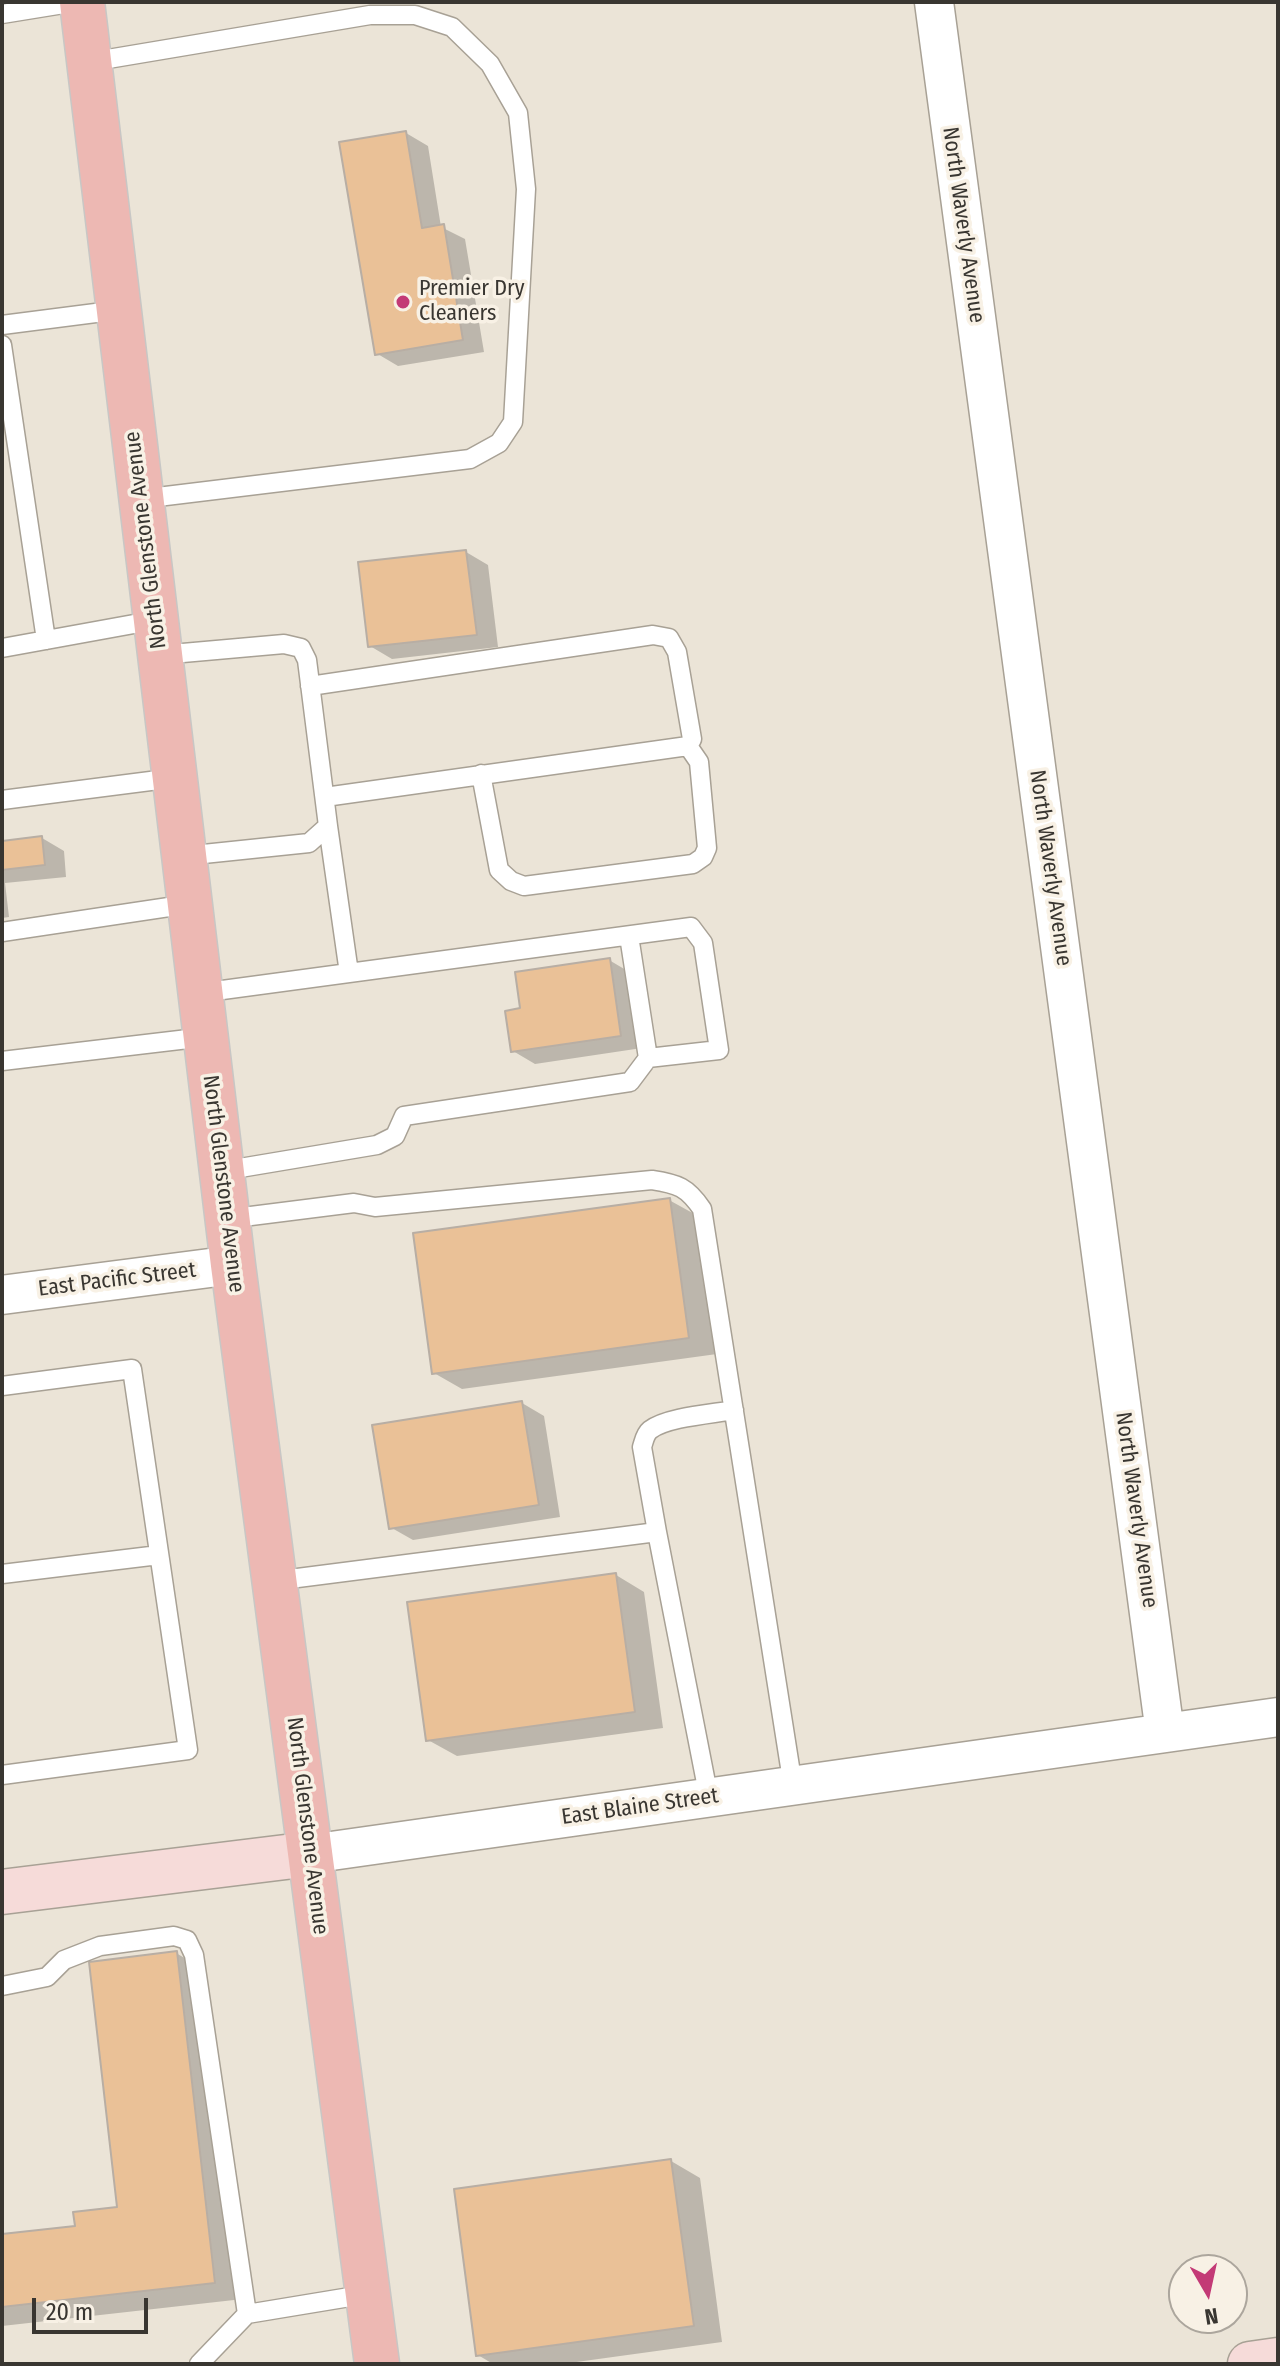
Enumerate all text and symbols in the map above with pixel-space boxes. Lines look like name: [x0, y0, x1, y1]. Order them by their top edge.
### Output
street label: North Waverly Avenue: [936, 125, 990, 325]
place label: Premier Dry Cleaners: [419, 276, 524, 328]
marker: Premier Dry Cleaners: [394, 293, 412, 311]
street label: North Glenstone Avenue: [120, 430, 172, 650]
street label: North Waverly Avenue: [1023, 768, 1077, 968]
street label: North Glenstone Avenue: [197, 1074, 249, 1294]
street label: East Pacific Street: [37, 1257, 197, 1303]
street label: North Waverly Avenue: [1109, 1410, 1163, 1610]
street label: North Glenstone Avenue: [281, 1716, 333, 1936]
street label: East Blaine Street: [560, 1783, 720, 1831]
north arrow: [1168, 2254, 1248, 2334]
scale bar: [36, 2282, 152, 2332]
text: 20 m: [46, 2298, 93, 2326]
text: N: [1203, 2302, 1220, 2331]

